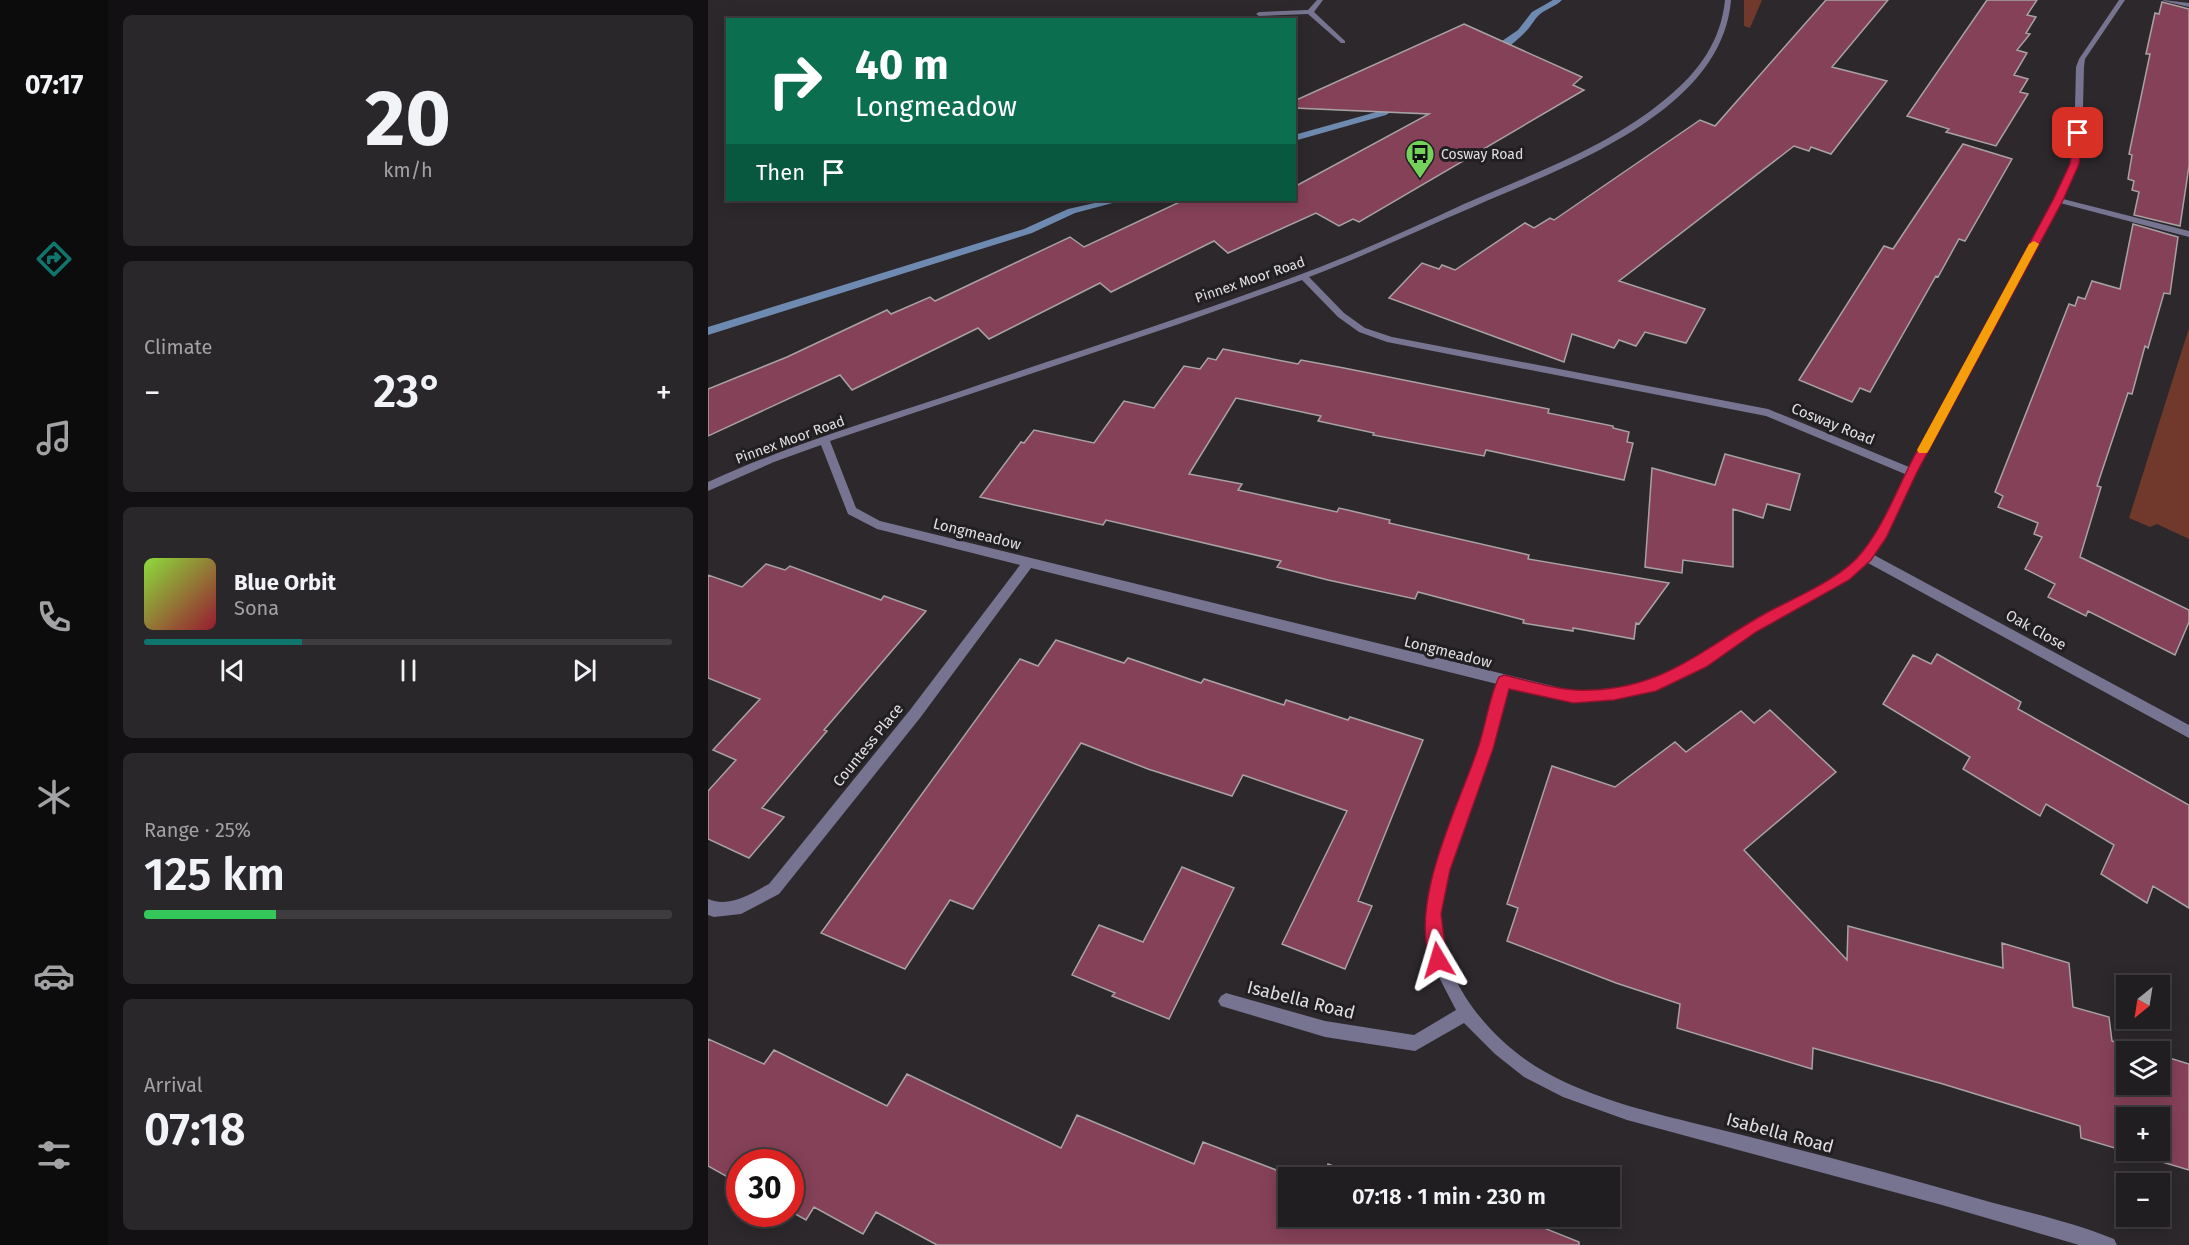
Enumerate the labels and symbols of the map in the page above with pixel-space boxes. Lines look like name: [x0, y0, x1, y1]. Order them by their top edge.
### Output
pin: [2052, 107, 2103, 158]
bus stop icon: Cosway Road: [1404, 138, 1436, 180]
place label: Cosway Road: [1441, 146, 1523, 163]
street label: Pinnex Moor Road: [1193, 253, 1307, 307]
street label: Cosway Road: [1789, 399, 1877, 449]
street label: Pinnex Moor Road: [733, 412, 847, 468]
street label: Longmeadow: [931, 514, 1023, 554]
street label: Oak Close: [2003, 606, 2069, 654]
street label: Longmeadow: [1402, 632, 1494, 672]
street label: Countess Place: [829, 700, 907, 790]
position arrow: [1406, 928, 1470, 992]
north arrow: [2116, 975, 2170, 1029]
street label: Isabella Road: [1245, 976, 1357, 1024]
street label: Isabella Road: [1724, 1108, 1836, 1158]
speed limit sign: 30: [726, 1149, 804, 1227]

